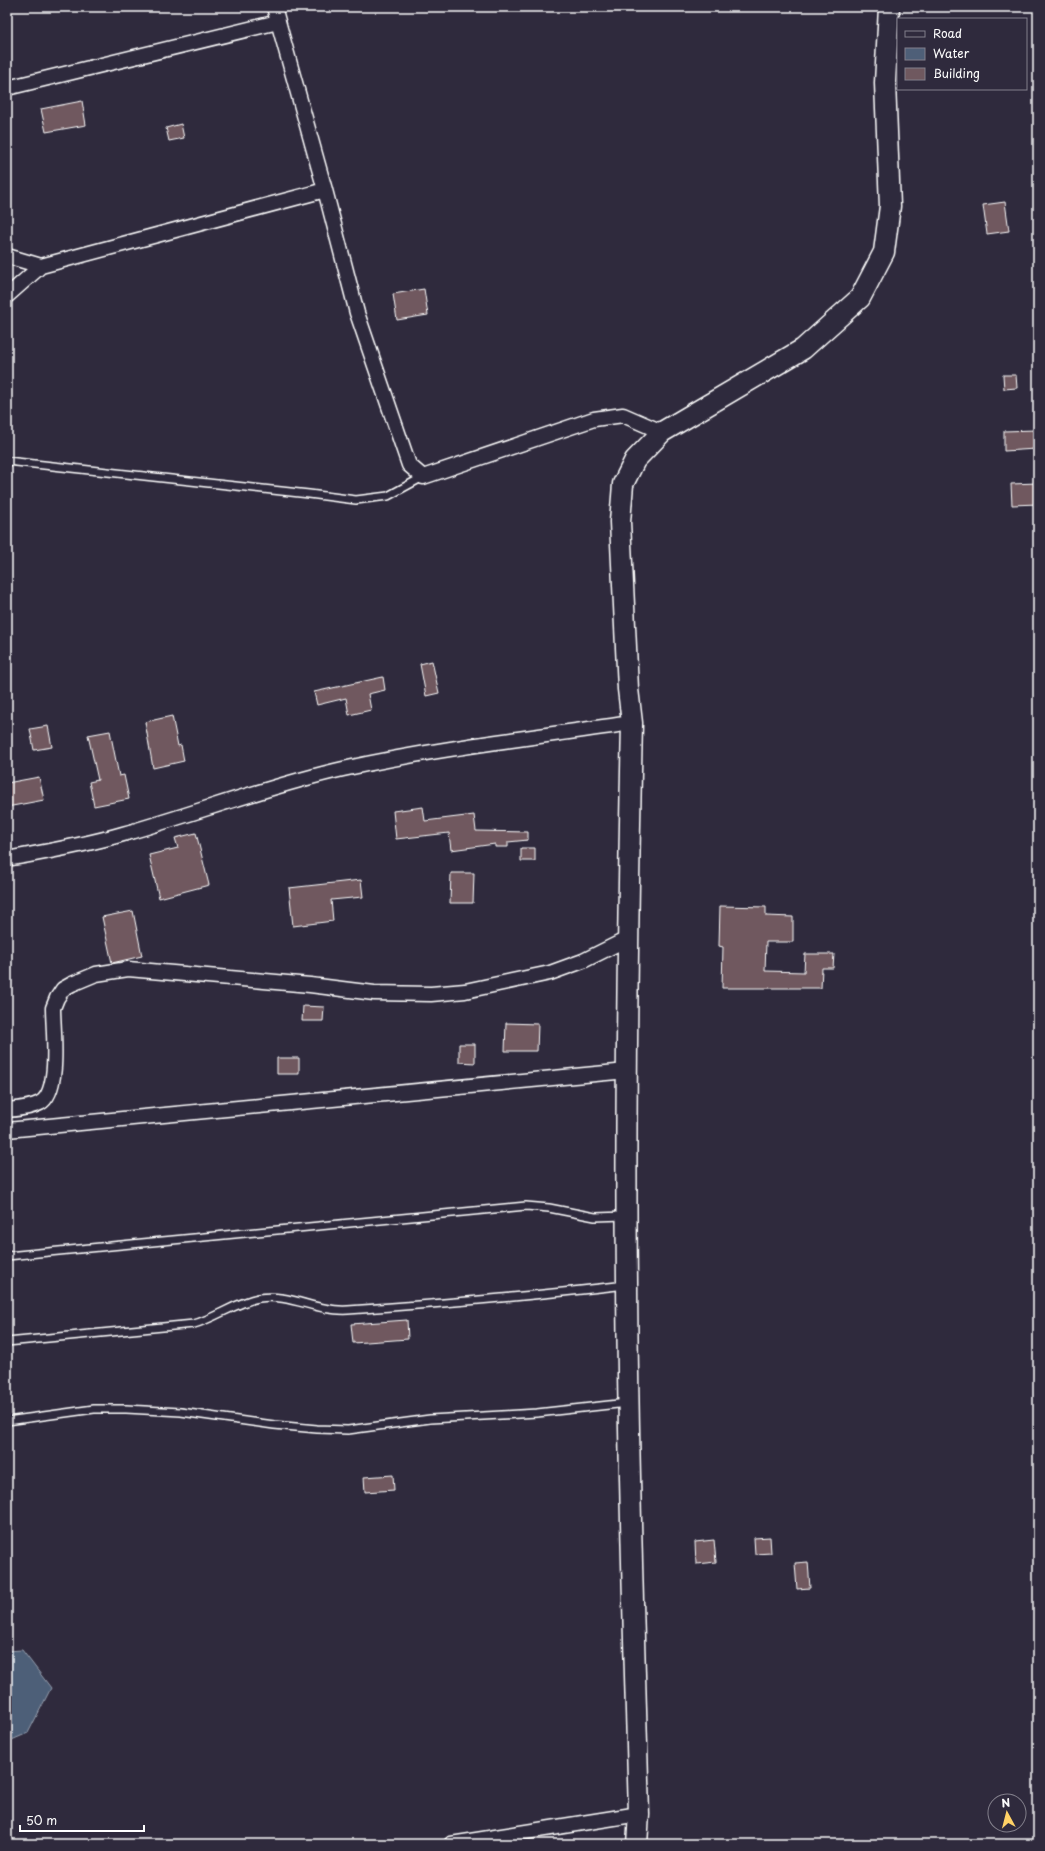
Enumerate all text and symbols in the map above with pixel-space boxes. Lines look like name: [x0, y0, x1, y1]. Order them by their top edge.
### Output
legend: [897, 18, 1027, 90]
text: Road: [933, 24, 962, 42]
text: Water: [933, 44, 970, 62]
text: Building: [933, 64, 980, 82]
north arrow: [987, 1793, 1027, 1833]
text: N: [1000, 1794, 1011, 1812]
scale bar: [20, 1807, 144, 1833]
text: 50 m: [26, 1811, 57, 1829]

